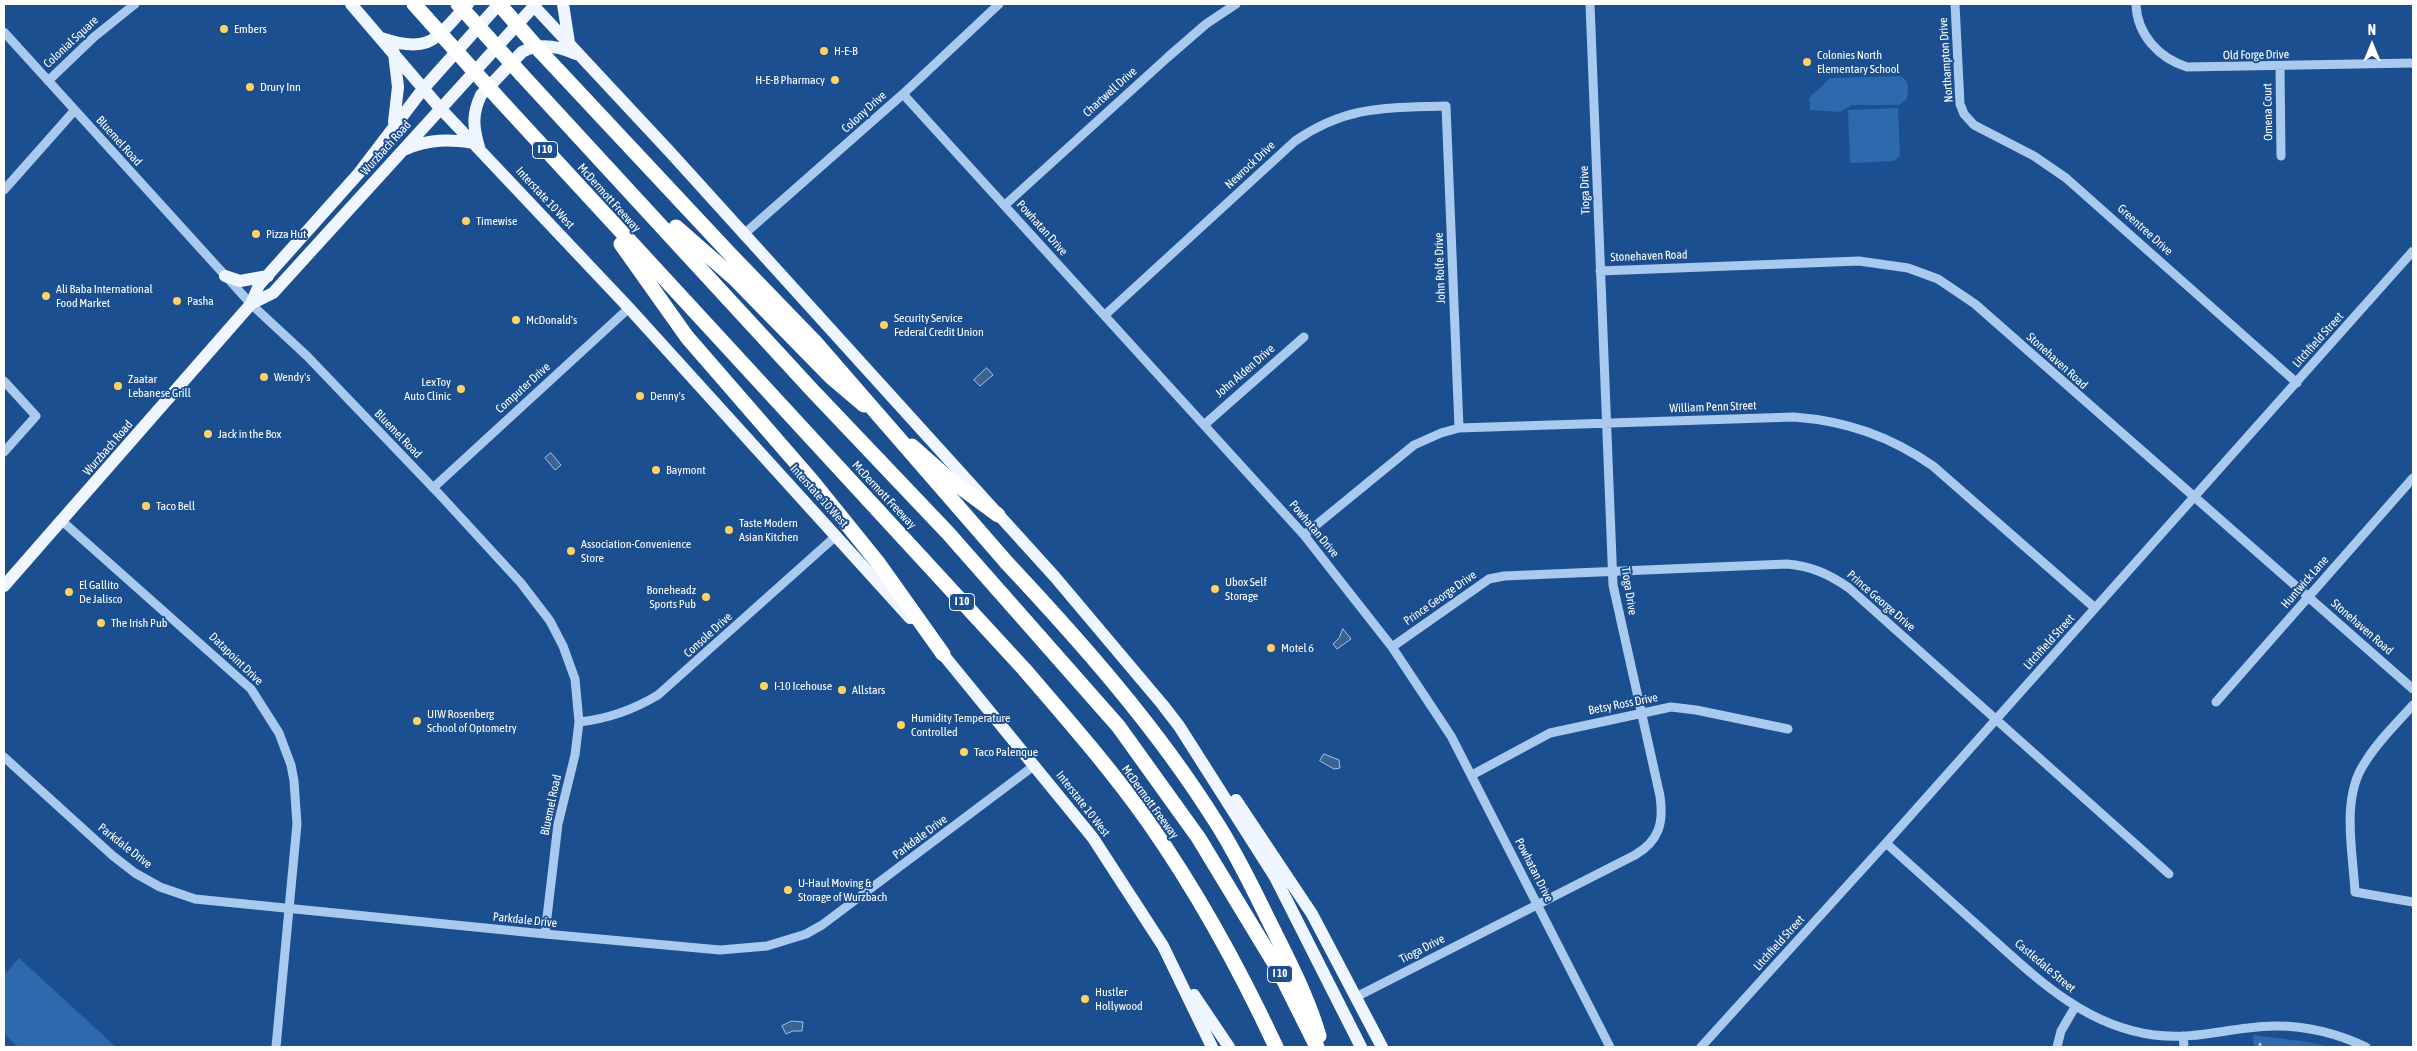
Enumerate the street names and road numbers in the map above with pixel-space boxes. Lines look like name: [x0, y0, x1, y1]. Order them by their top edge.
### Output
street label: Colonial Square: [41, 13, 101, 71]
street label: Northampton Drive: [1936, 17, 1956, 103]
street label: Old Forge Drive: [2223, 47, 2289, 63]
street label: Chartwell Drive: [1080, 64, 1140, 120]
street label: Omena Court: [2260, 83, 2276, 141]
street label: Colony Drive: [839, 88, 889, 136]
street label: Bluemel Road: [93, 113, 145, 169]
street label: Wurzbach Road: [358, 118, 414, 178]
street label: Newrock Drive: [1222, 138, 1278, 192]
road number: I 10: [532, 142, 558, 158]
street label: McDermott Freeway: [574, 161, 644, 235]
street label: Interstate 10 West: [513, 164, 577, 232]
street label: Tioga Drive: [1577, 165, 1593, 215]
street label: Powhatan Drive: [1013, 197, 1071, 259]
street label: Greentree Drive: [2114, 201, 2176, 259]
street label: John Rolfe Drive: [1432, 232, 1448, 304]
street label: Stonehaven Road: [1610, 247, 1688, 265]
street label: Litchfield Street: [2289, 309, 2347, 371]
street label: Stonehaven Road: [2023, 330, 2091, 392]
street label: John Alden Drive: [1213, 341, 1277, 401]
street label: Computer Drive: [493, 360, 553, 416]
street label: William Penn Street: [1669, 398, 1757, 416]
street label: Bluemel Road: [371, 407, 425, 461]
street label: Wurzbach Road: [80, 418, 136, 478]
street label: McDermott Freeway: [849, 458, 919, 532]
street label: Interstate 10 West: [787, 462, 851, 530]
street label: Powhatan Drive: [1286, 498, 1342, 560]
street label: Huntwick Lane: [2278, 553, 2332, 611]
street label: Tioga Drive: [1618, 566, 1640, 616]
street label: Prince George Drive: [1401, 568, 1479, 628]
street label: Prince George Drive: [1844, 568, 1918, 634]
road number: I 10: [950, 594, 974, 610]
street label: Stonehaven Road: [2328, 596, 2396, 658]
street label: Console Drive: [681, 610, 735, 660]
street label: Litchfield Street: [2020, 611, 2078, 673]
street label: Datapoint Drive: [206, 630, 266, 688]
street label: Betsy Ross Drive: [1587, 690, 1659, 718]
street label: McDermott Freeway: [1118, 762, 1182, 842]
street label: Interstate 10 West: [1053, 768, 1113, 840]
street label: Bluemel Road: [538, 773, 564, 837]
street label: Parkdale Drive: [890, 812, 950, 862]
street label: Parkdale Drive: [95, 820, 155, 872]
street label: Powhatan Drive: [1512, 836, 1556, 904]
street label: Parkdale Drive: [492, 909, 558, 931]
street label: Litchfield Street: [1750, 912, 1808, 974]
street label: Tioga Drive: [1397, 931, 1447, 967]
street label: Castledale Street: [2012, 936, 2078, 996]
road number: I 10: [1268, 966, 1292, 982]

